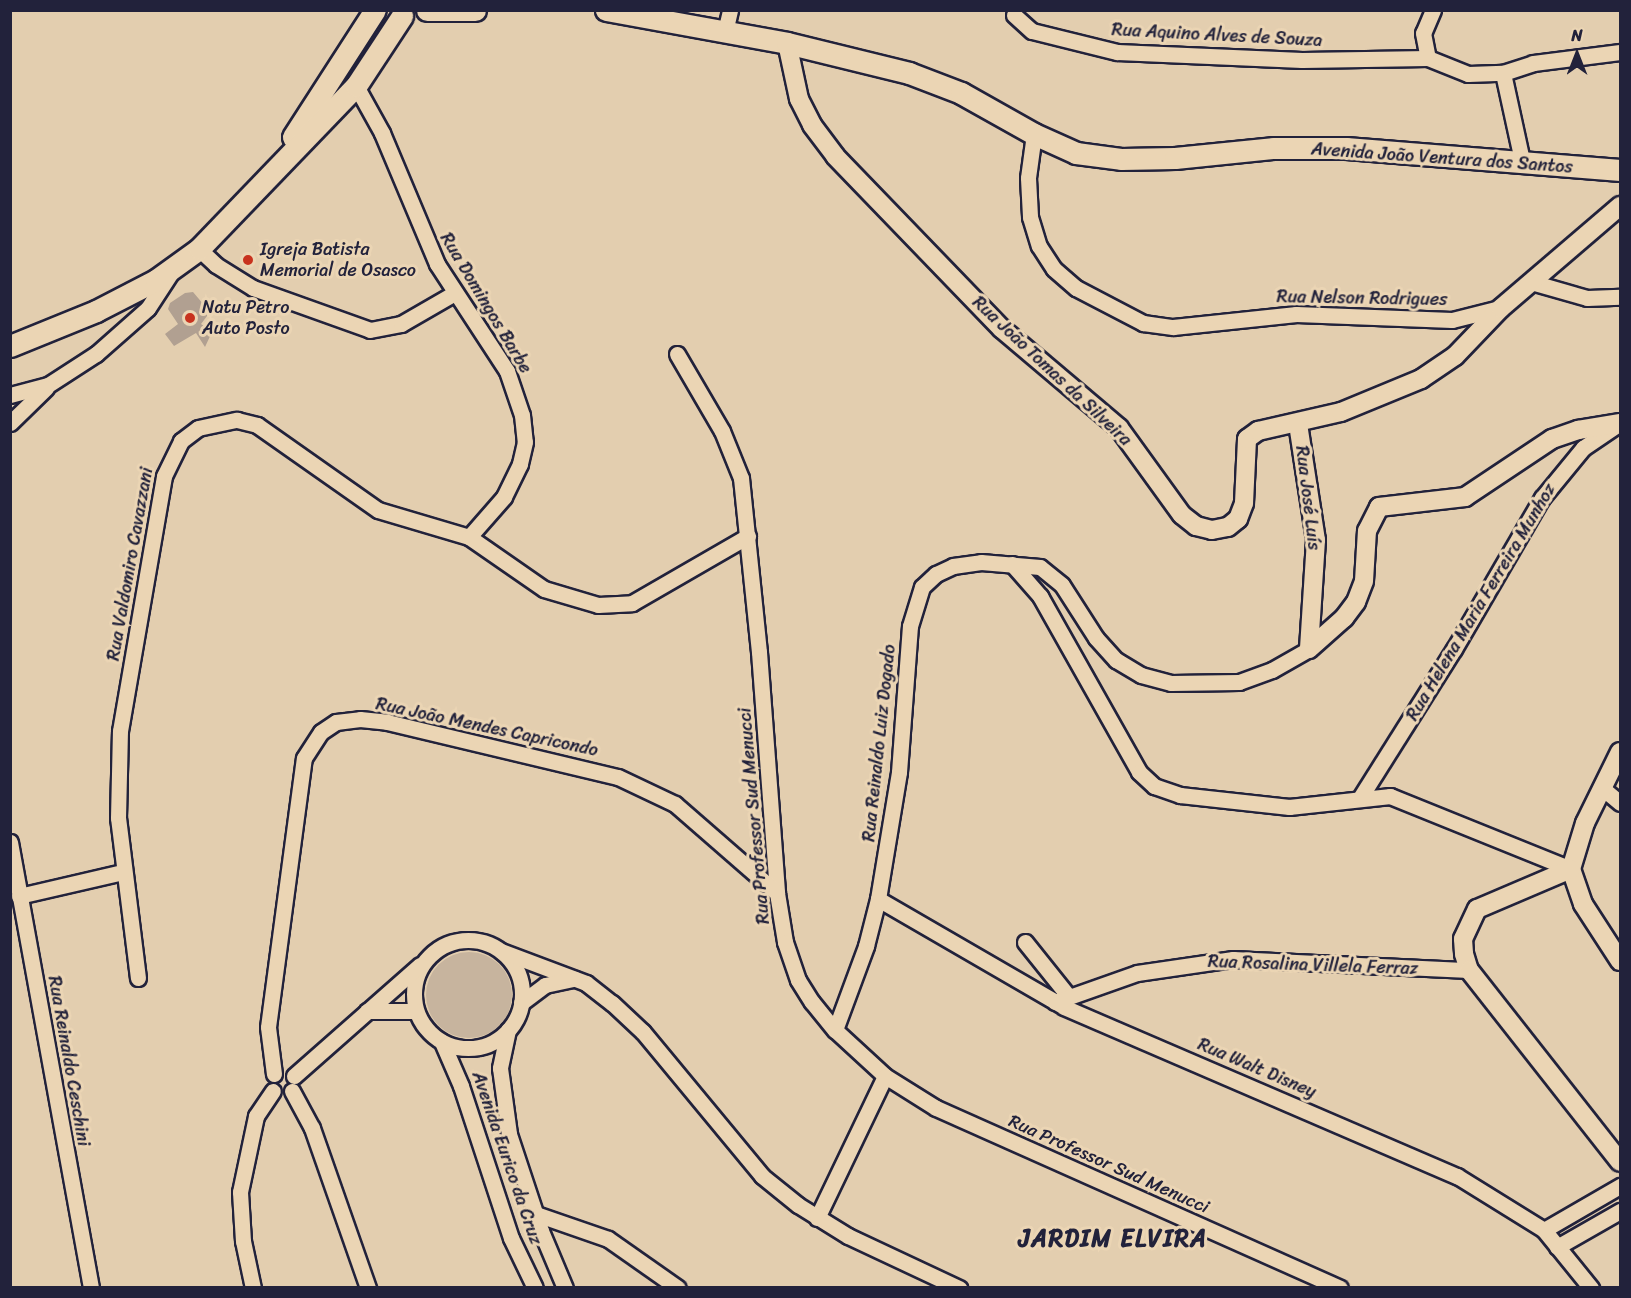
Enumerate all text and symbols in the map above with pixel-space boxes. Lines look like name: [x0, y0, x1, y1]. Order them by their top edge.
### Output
street label: Rua Aquino Alves de Souza: [1111, 19, 1323, 51]
text: N: [1571, 21, 1583, 50]
north arrow: [1547, 24, 1607, 84]
street label: Avenida João Ventura dos Santos: [1311, 138, 1573, 178]
street label: Rua Domingos Barbe: [435, 229, 537, 377]
place label: Igreja Batista Memorial de Osasco: [260, 239, 417, 282]
marker: Igreja Batista Memorial de Osasco: [241, 253, 255, 267]
street label: Rua Nelson Rodrigues: [1276, 286, 1448, 310]
street label: Rua João Tomas da Silveira: [967, 291, 1137, 451]
place label: Natu Petro Auto Posto: [202, 297, 291, 340]
marker: Natu Petro Auto Posto: [183, 311, 197, 325]
street label: Rua José Luís: [1291, 444, 1325, 552]
street label: Rua Valdomiro Cavazzani: [102, 466, 158, 662]
street label: Rua Helena Maria Ferreira Munhoz: [1401, 479, 1561, 725]
street label: Rua Reinaldo Luiz Dogado: [858, 643, 900, 843]
street label: Rua João Mendes Capricondo: [373, 693, 601, 761]
street label: Rua Professor Sud Menucci: [734, 707, 774, 925]
street label: Rua Rosalina Villela Ferraz: [1207, 951, 1419, 979]
street label: Rua Reinaldo Ceschini: [43, 974, 95, 1148]
street label: Rua Walt Disney: [1194, 1033, 1320, 1103]
street label: Avenida Eurico da Cruz: [467, 1069, 547, 1247]
street label: Rua Professor Sud Menucci: [1006, 1110, 1212, 1218]
district label: JARDIM ELVIRA: [1021, 1225, 1205, 1253]

